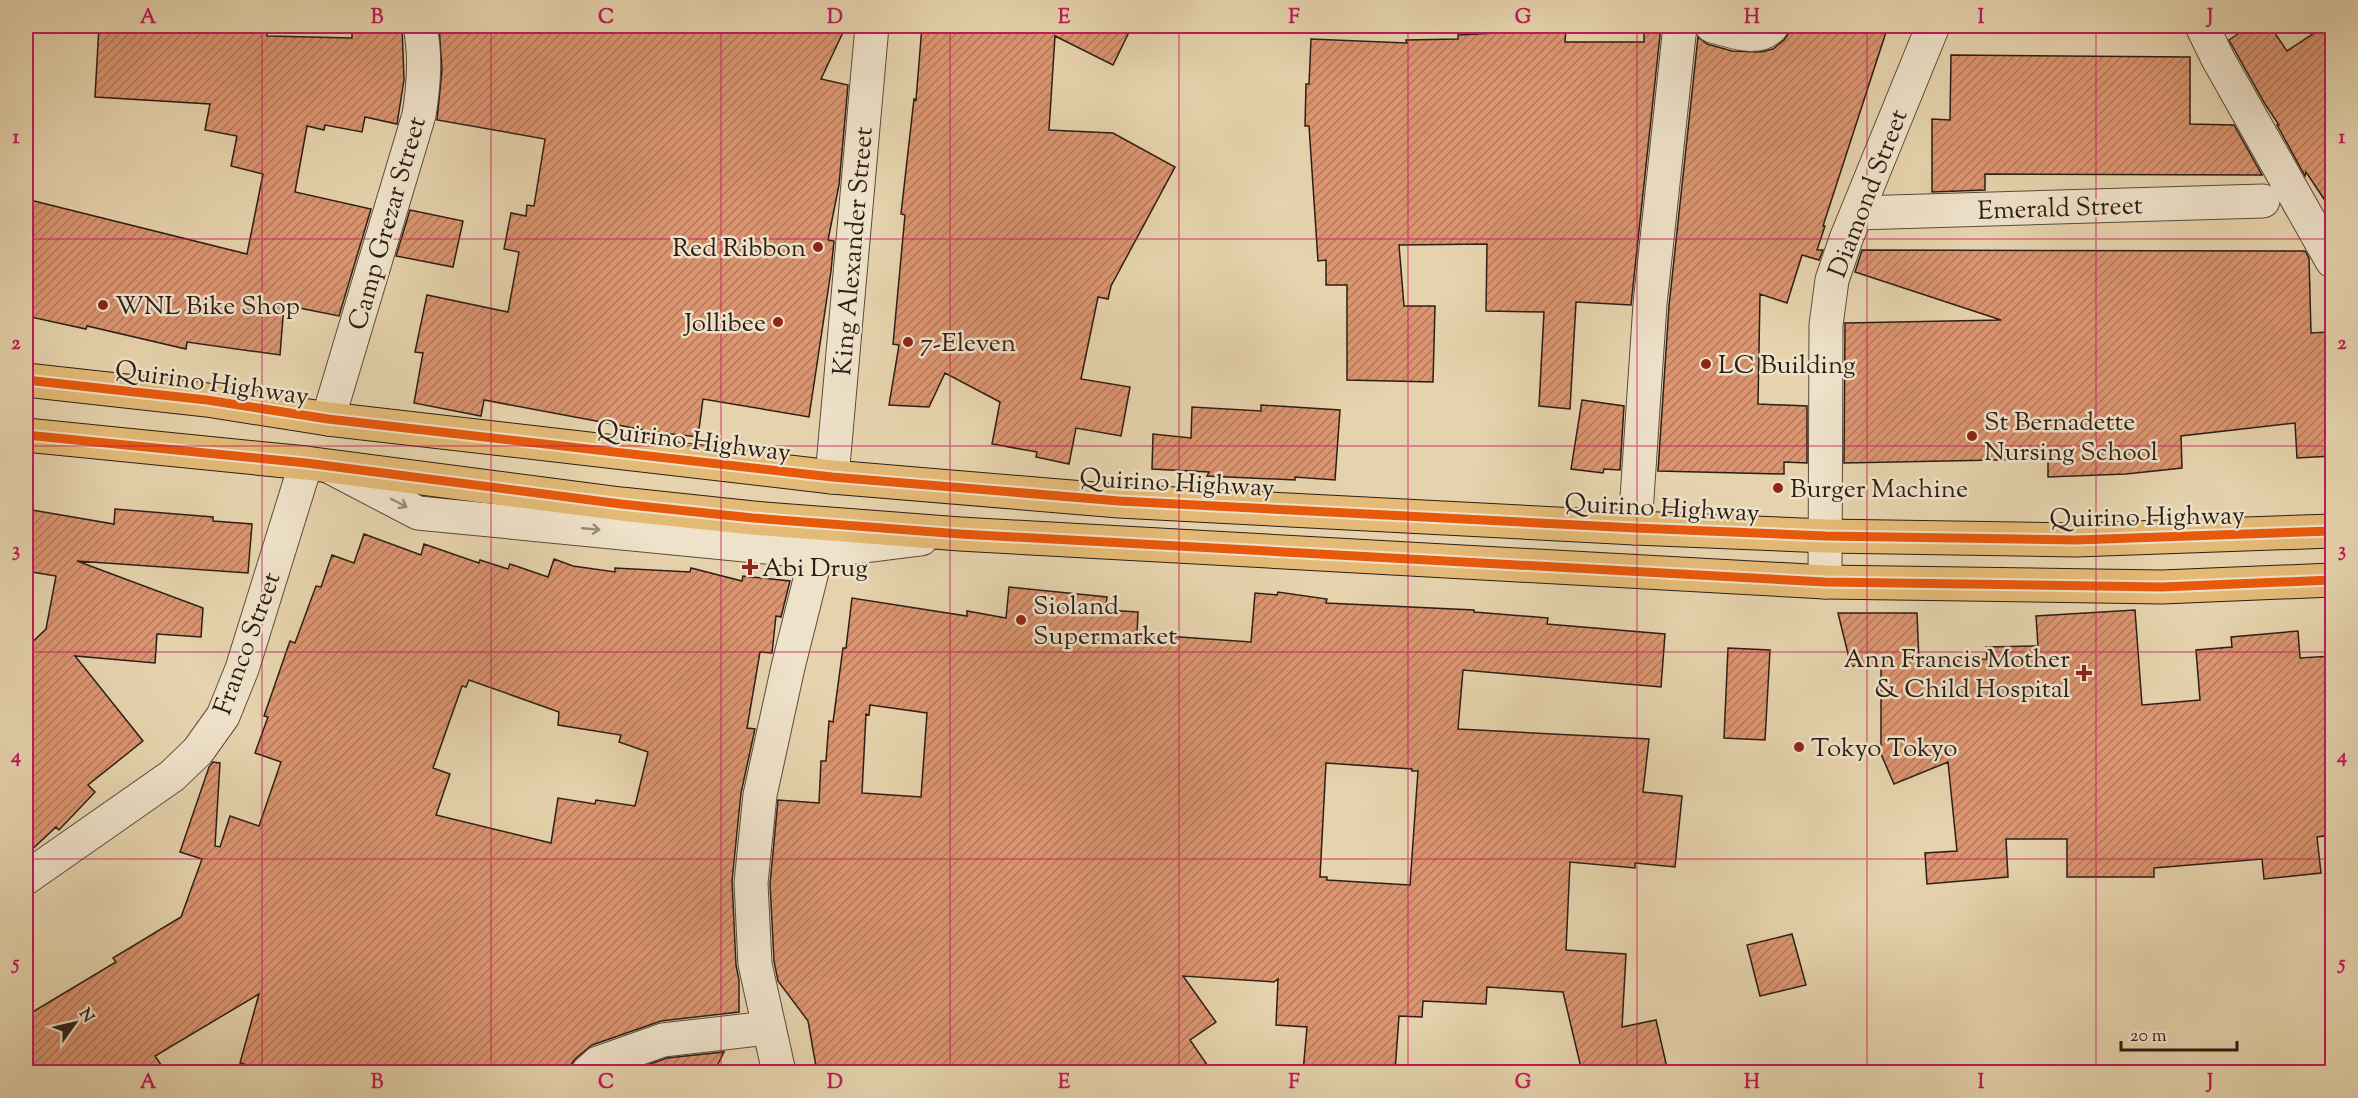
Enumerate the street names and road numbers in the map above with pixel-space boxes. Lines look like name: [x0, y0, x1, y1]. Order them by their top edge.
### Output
street label: Diamond Street: [1820, 104, 1919, 284]
street label: Camp Grezar Street: [340, 112, 437, 335]
street label: King Alexander Street: [825, 125, 884, 377]
street label: Emerald Street: [1977, 188, 2143, 231]
street label: Quirino Highway: [112, 353, 311, 416]
street label: Quirino Highway: [594, 412, 793, 473]
street label: Quirino Highway: [1078, 461, 1276, 508]
street label: Quirino Highway: [1563, 486, 1761, 533]
street label: Quirino Highway: [2049, 498, 2245, 539]
street label: Franco Street: [205, 567, 291, 720]

